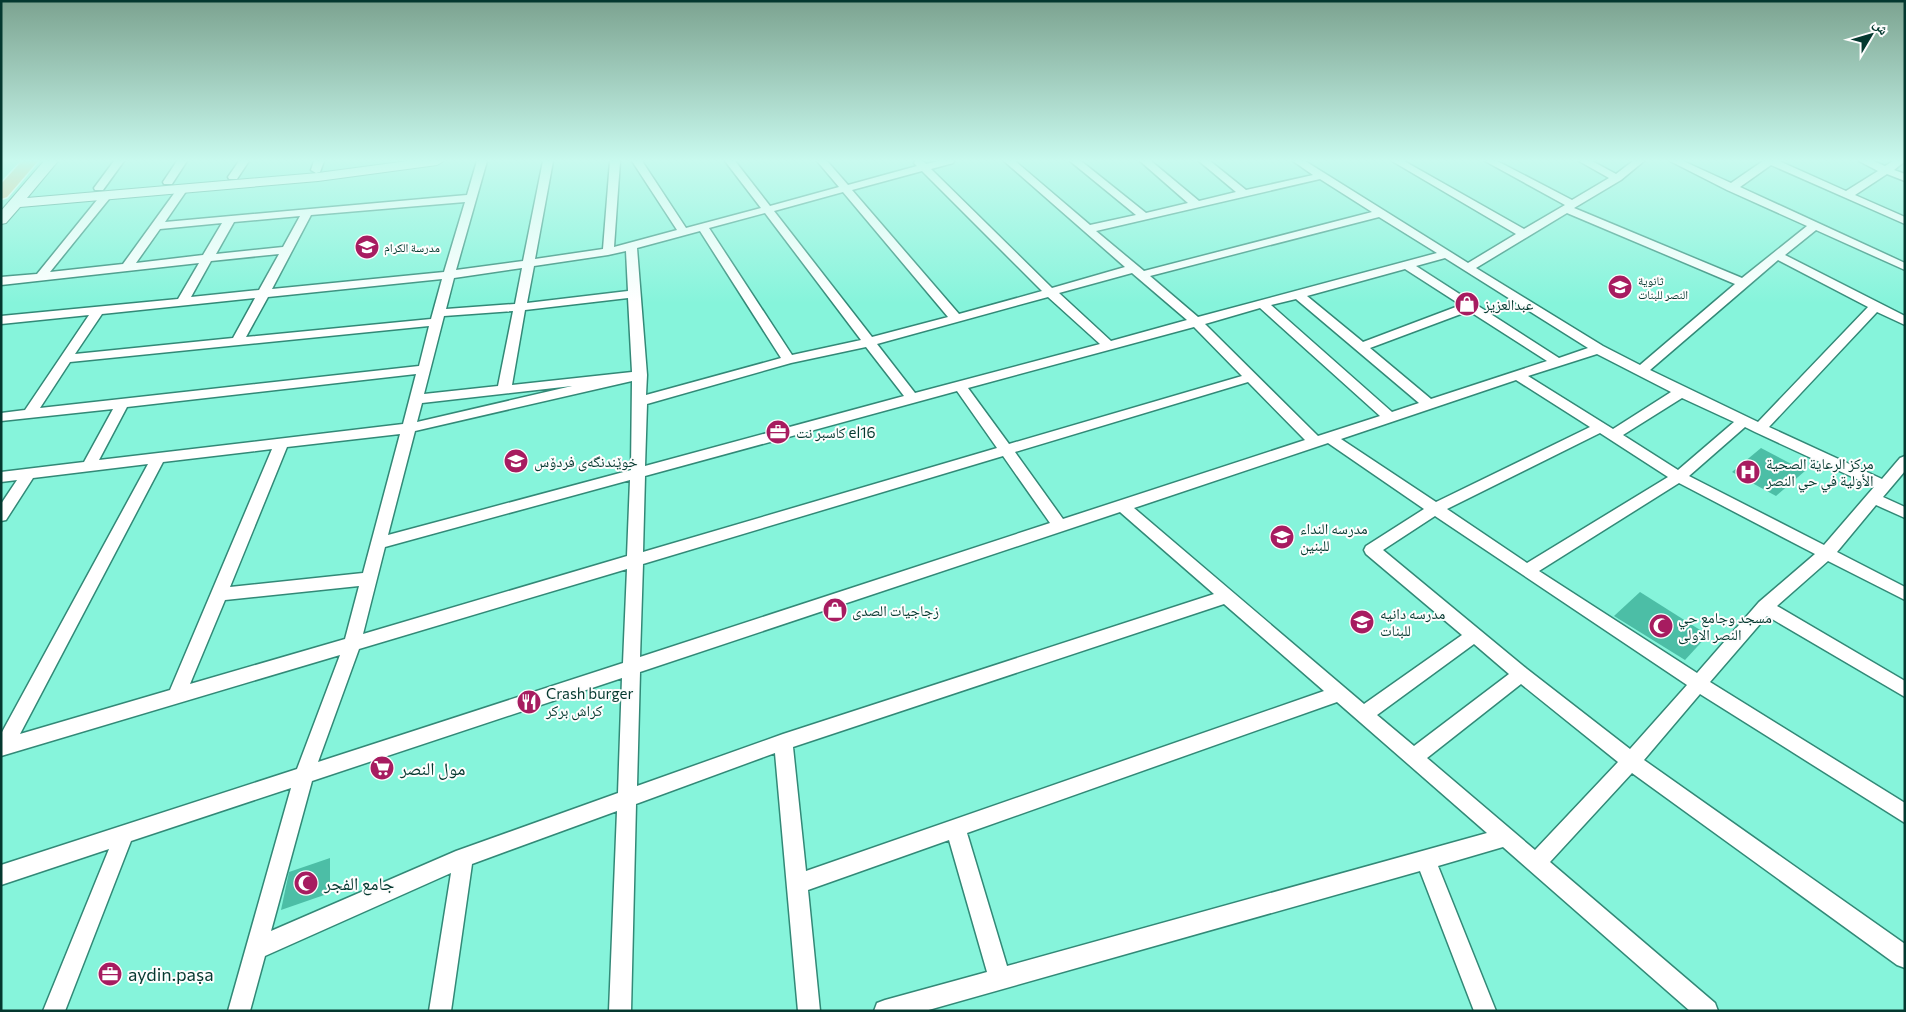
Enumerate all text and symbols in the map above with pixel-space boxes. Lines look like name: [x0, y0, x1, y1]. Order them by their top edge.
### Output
north arrow: [1846, 10, 1896, 60]
text: ش: [1870, 16, 1893, 39]
school or university icon: مدرسة الكرام: [354, 234, 380, 260]
place label: مدرسة الكرام: [384, 240, 440, 256]
place label: ثانوية النصر للبنات: [1638, 273, 1688, 302]
school or university icon: ثانوية النصر للبنات: [1607, 274, 1633, 300]
shop icon: عبدالعزيز: [1454, 291, 1480, 317]
place label: عبدالعزيز: [1483, 295, 1534, 314]
office icon: كاسبر نت el16: [765, 419, 791, 445]
place label: كاسبر نت el16: [796, 423, 876, 442]
school or university icon: خوێندنگەی فردۆس: [503, 448, 529, 474]
place label: خوێندنگەی فردۆس: [534, 452, 638, 472]
place label: مركز الرعاية الصحية الأولية في حي النصر: [1765, 454, 1874, 493]
hospital icon: مركز الرعاية الصحية الأولية في حي النصر: [1735, 459, 1761, 485]
place label: مدرسه النداء للبنين: [1300, 519, 1368, 556]
school or university icon: مدرسه النداء للبنين: [1269, 524, 1295, 550]
shop icon: زجاجيات الصدى: [822, 597, 848, 623]
place label: زجاجيات الصدى: [852, 601, 939, 621]
place label: مدرسه دانيه للبنات: [1380, 604, 1446, 639]
place label: مسجد وجامع حي النصر الاولى: [1678, 608, 1772, 645]
school or university icon: مدرسه دانيه للبنات: [1349, 609, 1375, 635]
mosque icon: مسجد وجامع حي النصر الاولى: [1648, 613, 1674, 639]
place label: Crash burger كراش بركر: [545, 684, 633, 721]
restaurant icon: Crash burger كراش بركر: [516, 689, 542, 715]
supermarket icon: مول النصر: [369, 755, 395, 781]
place label: مول النصر: [399, 757, 465, 780]
mosque icon: جامع الفجر: [293, 870, 319, 896]
place label: جامع الفجر: [323, 872, 395, 896]
office icon: aydin.paṣa: [97, 961, 123, 987]
place label: aydin.paṣa: [128, 963, 214, 985]

